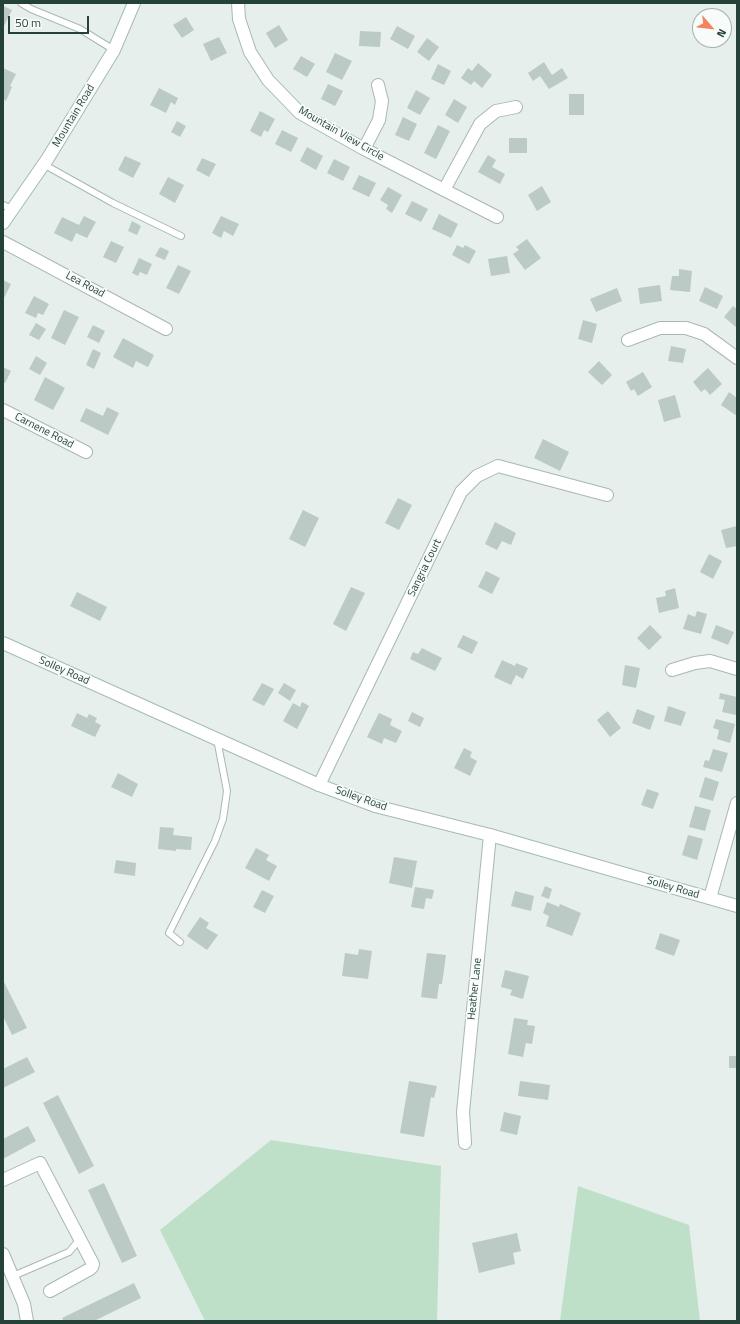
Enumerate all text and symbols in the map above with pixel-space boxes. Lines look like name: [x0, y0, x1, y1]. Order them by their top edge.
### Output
scale bar: [10, 8, 91, 34]
north arrow: [692, 8, 732, 48]
text: 50 m: [15, 13, 41, 32]
text: N: [713, 26, 731, 40]
street label: Mountain Road: [50, 82, 98, 150]
street label: Mountain View Circle: [296, 104, 386, 164]
street label: Lea Road: [63, 269, 107, 301]
street label: Carnene Road: [12, 410, 76, 452]
street label: Sangria Court: [405, 537, 445, 599]
street label: Solley Road: [37, 654, 91, 688]
street label: Solley Road: [333, 784, 389, 814]
street label: Solley Road: [645, 874, 701, 902]
street label: Heather Lane: [465, 957, 485, 1021]

